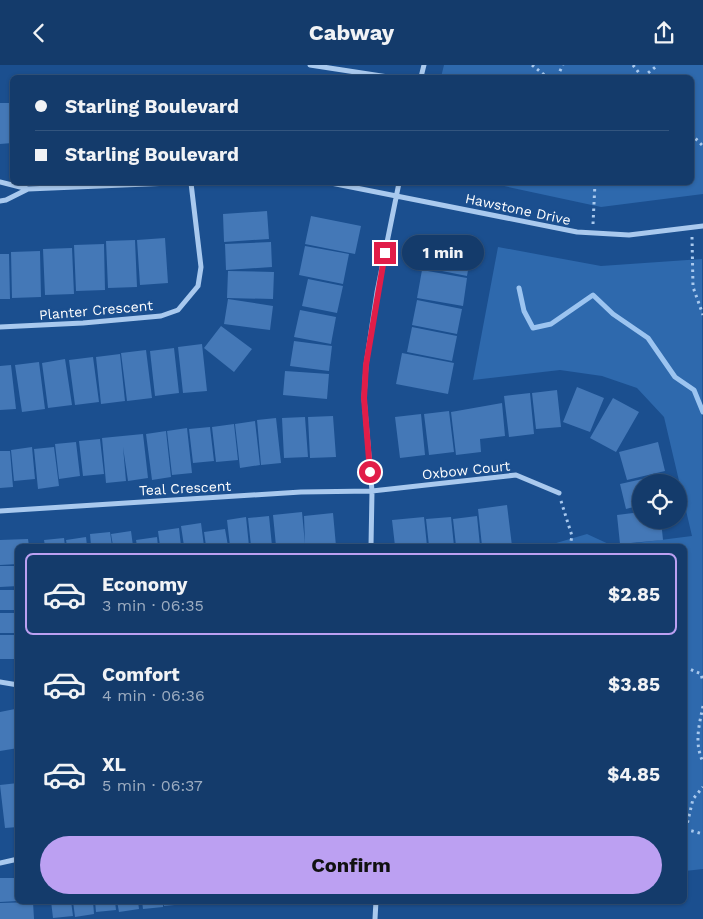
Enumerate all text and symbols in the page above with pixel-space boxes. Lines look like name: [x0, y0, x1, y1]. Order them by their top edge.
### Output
icon: back: [25, 19, 53, 47]
icon: share: [650, 19, 678, 47]
text: Cabway: [309, 20, 394, 45]
text: Starling Boulevard: [65, 95, 239, 118]
text: Starling Boulevard: [65, 143, 239, 166]
street label: Hawstone Drive: [464, 190, 572, 228]
callout: 1 min: [402, 235, 485, 271]
route end: [374, 242, 396, 264]
text: 1 min: [422, 243, 464, 262]
street label: Planter Crescent: [38, 297, 154, 323]
street label: Oxbow Court: [421, 457, 511, 483]
route start: [359, 461, 381, 483]
map controls: [632, 474, 687, 529]
button: locate: [632, 474, 687, 529]
street label: Teal Crescent: [138, 478, 232, 498]
icon: car: [42, 572, 87, 617]
text: Economy: [102, 573, 187, 596]
text: $2.85: [608, 583, 660, 606]
text: 3 min · 06:35: [102, 596, 204, 615]
icon: car: [42, 662, 87, 707]
text: Comfort: [102, 663, 180, 686]
text: $3.85: [608, 673, 660, 696]
text: 4 min · 06:36: [102, 686, 205, 705]
icon: car: [42, 752, 87, 797]
text: XL: [102, 753, 126, 776]
text: $4.85: [607, 763, 660, 786]
text: 5 min · 06:37: [102, 776, 203, 795]
button: Confirm: [40, 836, 662, 894]

